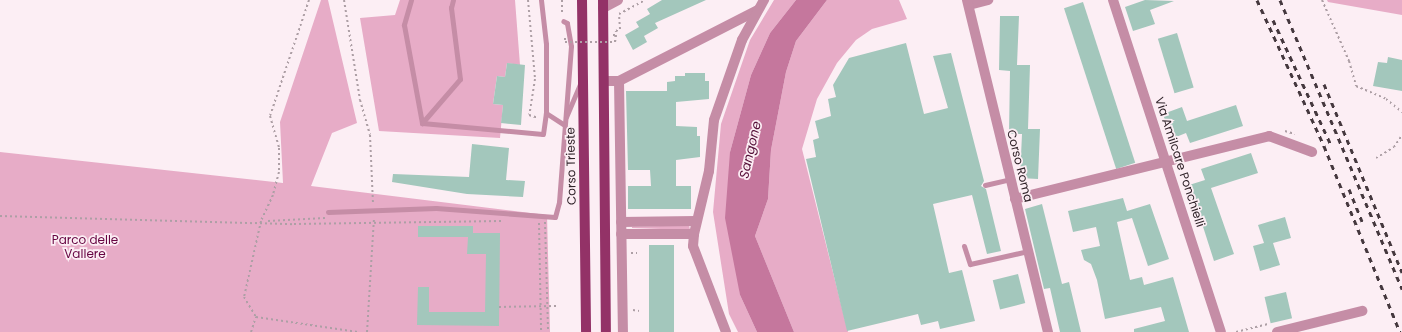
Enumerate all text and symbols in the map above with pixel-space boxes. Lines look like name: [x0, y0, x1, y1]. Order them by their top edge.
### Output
street label: Via Amilcare Ponchielli: [1152, 95, 1208, 229]
water label: Sangone: [737, 120, 765, 180]
street label: Corso Trieste: [563, 127, 579, 205]
street label: Corso Roma: [1004, 128, 1036, 204]
park label: Parco delle Vallere: [52, 233, 118, 261]

